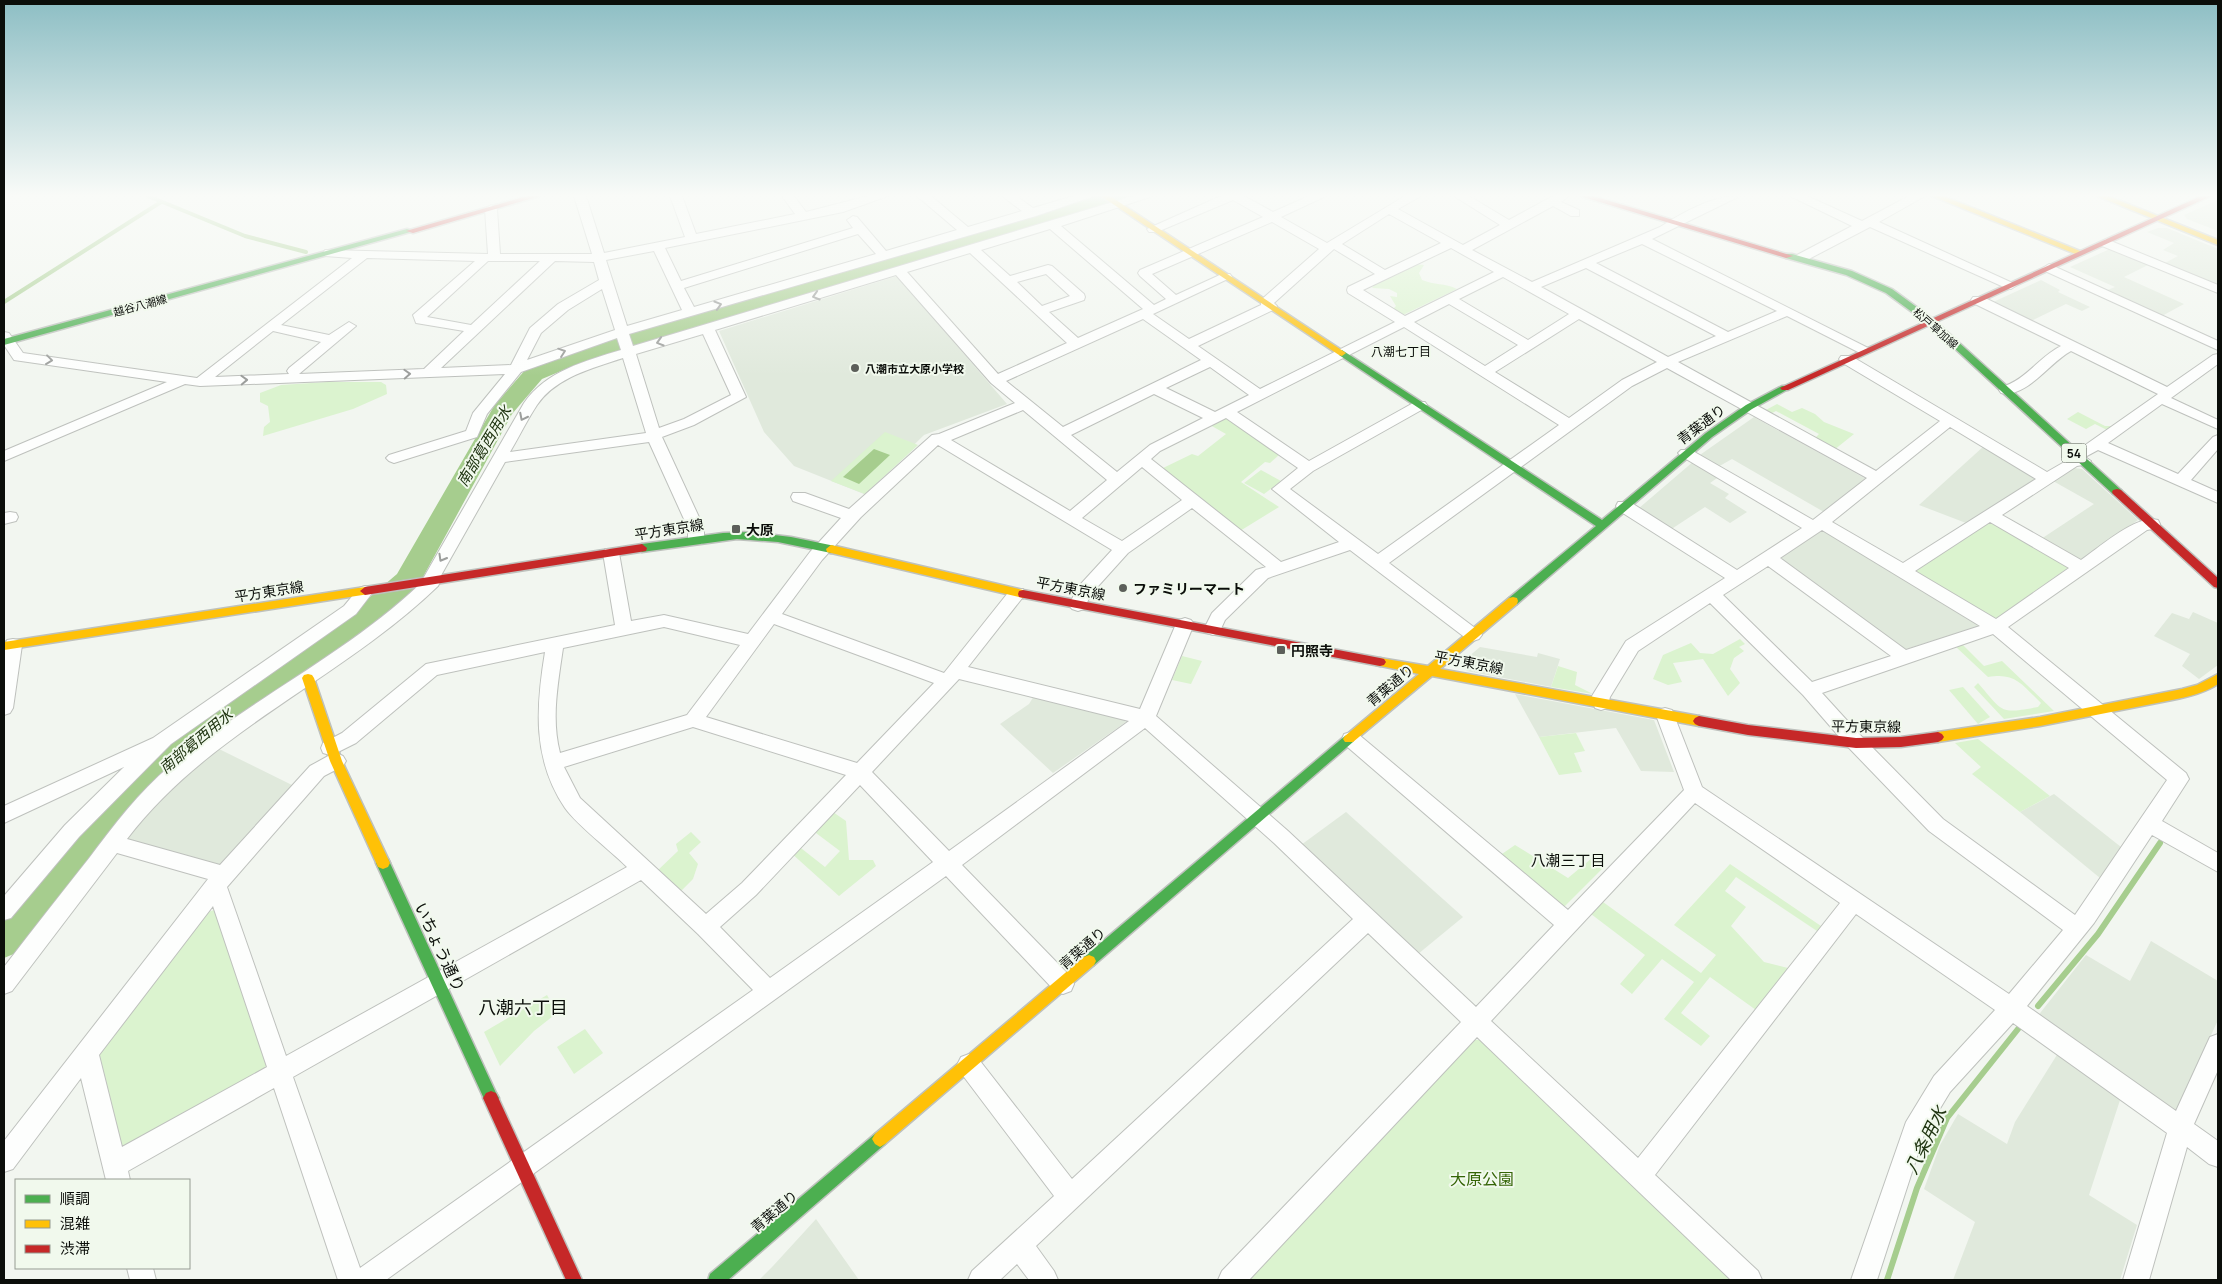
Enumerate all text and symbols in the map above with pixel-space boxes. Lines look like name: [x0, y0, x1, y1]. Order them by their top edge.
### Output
one-way arrow: [812, 290, 820, 300]
street label: 越谷八潮線: [111, 291, 169, 319]
one-way arrow: [713, 300, 721, 310]
street label: 松戸草加線: [1910, 304, 1962, 352]
one-way arrow: [656, 337, 664, 347]
district label: 八潮七丁目: [1371, 343, 1431, 360]
one-way arrow: [558, 348, 566, 358]
one-way arrow: [45, 354, 53, 365]
place label: 八潮市立大原小学校: [865, 361, 964, 376]
marker: 八潮市立大原小学校: [849, 362, 861, 374]
one-way arrow: [403, 369, 411, 380]
one-way arrow: [241, 375, 249, 386]
water label: 南部葛西用水: [452, 400, 517, 490]
street label: 青葉通り: [1673, 400, 1729, 448]
one-way arrow: [519, 412, 529, 421]
road number: 54: [2062, 443, 2086, 462]
street label: 平方東京線: [633, 514, 705, 544]
place label: 大原: [746, 520, 774, 539]
marker: 大原: [730, 523, 742, 535]
one-way arrow: [438, 553, 448, 562]
street label: 平方東京線: [1035, 572, 1107, 604]
street label: 平方東京線: [233, 576, 305, 606]
place label: ファミリーマート: [1133, 579, 1245, 598]
marker: ファミリーマート: [1117, 582, 1129, 594]
place label: 円照寺: [1291, 641, 1333, 660]
marker: 円照寺: [1275, 644, 1287, 656]
street label: 平方東京線: [1433, 646, 1505, 678]
street label: 青葉通り: [1362, 660, 1418, 710]
water label: 南部葛西用水: [155, 703, 239, 778]
street label: 平方東京線: [1831, 716, 1901, 736]
district label: 八潮三丁目: [1530, 850, 1606, 871]
street label: いちょう通り: [410, 899, 470, 995]
street label: 青葉通り: [1055, 922, 1109, 974]
district label: 八潮六丁目: [478, 995, 568, 1019]
water label: 八条用水: [1898, 1101, 1952, 1178]
park label: 大原公園: [1450, 1168, 1514, 1190]
legend: [15, 1179, 190, 1269]
street label: 青葉通り: [746, 1186, 802, 1236]
text: 順調: [60, 1188, 90, 1209]
text: 混雑: [60, 1213, 90, 1234]
text: 渋滞: [60, 1238, 90, 1259]

